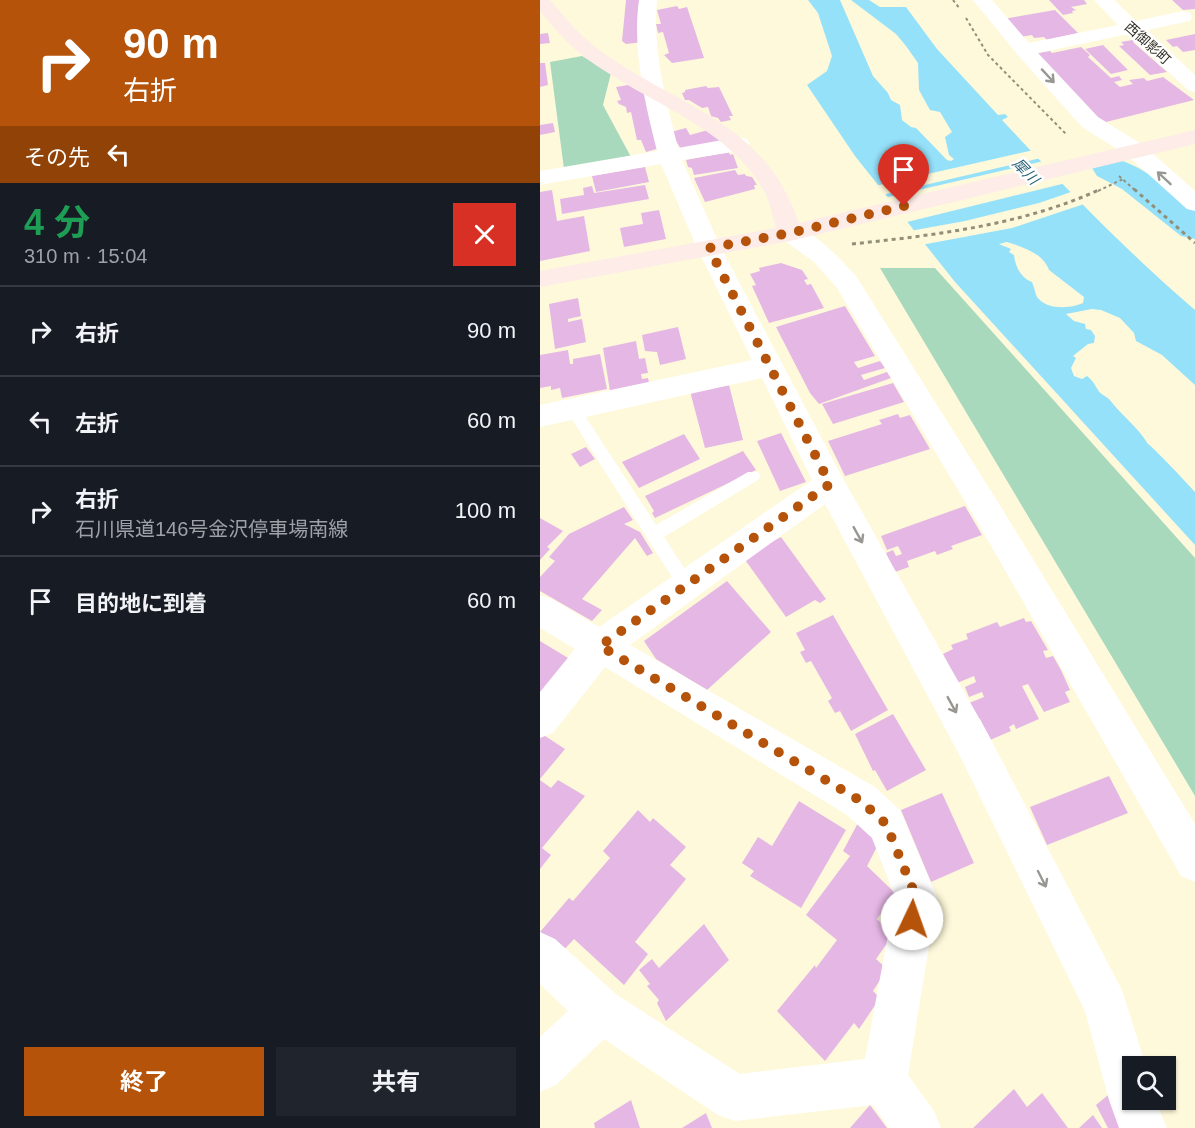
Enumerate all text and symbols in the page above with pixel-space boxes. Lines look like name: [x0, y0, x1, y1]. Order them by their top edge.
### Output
street label: 西御影町: [1122, 18, 1174, 68]
text: 90 m: [123, 20, 219, 67]
icon: right: [24, 24, 102, 102]
one-way arrow: [1041, 68, 1055, 83]
text: 右折: [123, 76, 177, 106]
icon: left: [102, 138, 135, 171]
pin: [878, 144, 929, 206]
text: その先: [24, 145, 90, 170]
icon: arrive: [887, 153, 920, 186]
water label: 犀川: [1009, 154, 1044, 189]
one-way arrow: [1157, 171, 1172, 185]
text: 4 分: [24, 202, 90, 243]
button: close: [453, 203, 516, 266]
text: 310 m · 15:04: [24, 245, 147, 267]
icon: right: [24, 315, 57, 348]
text: 90 m: [467, 318, 516, 343]
text: 右折: [75, 321, 119, 346]
icon: left: [24, 405, 57, 438]
text: 60 m: [467, 408, 516, 433]
text: 左折: [75, 411, 119, 436]
text: 右折: [75, 487, 119, 512]
icon: right: [24, 495, 57, 528]
text: 100 m: [455, 498, 516, 523]
text: 石川県道146号金沢停車場南線: [75, 518, 348, 540]
one-way arrow: [852, 526, 864, 543]
icon: arrive: [24, 585, 57, 618]
text: 60 m: [467, 588, 516, 613]
text: 目的地に到着: [75, 591, 207, 616]
one-way arrow: [947, 696, 958, 714]
one-way arrow: [1037, 869, 1048, 887]
position arrow: [880, 887, 944, 951]
button: 終了: [24, 1047, 264, 1116]
button: 共有: [276, 1047, 516, 1116]
map controls: [1122, 1056, 1176, 1110]
button: search: [1122, 1056, 1176, 1110]

